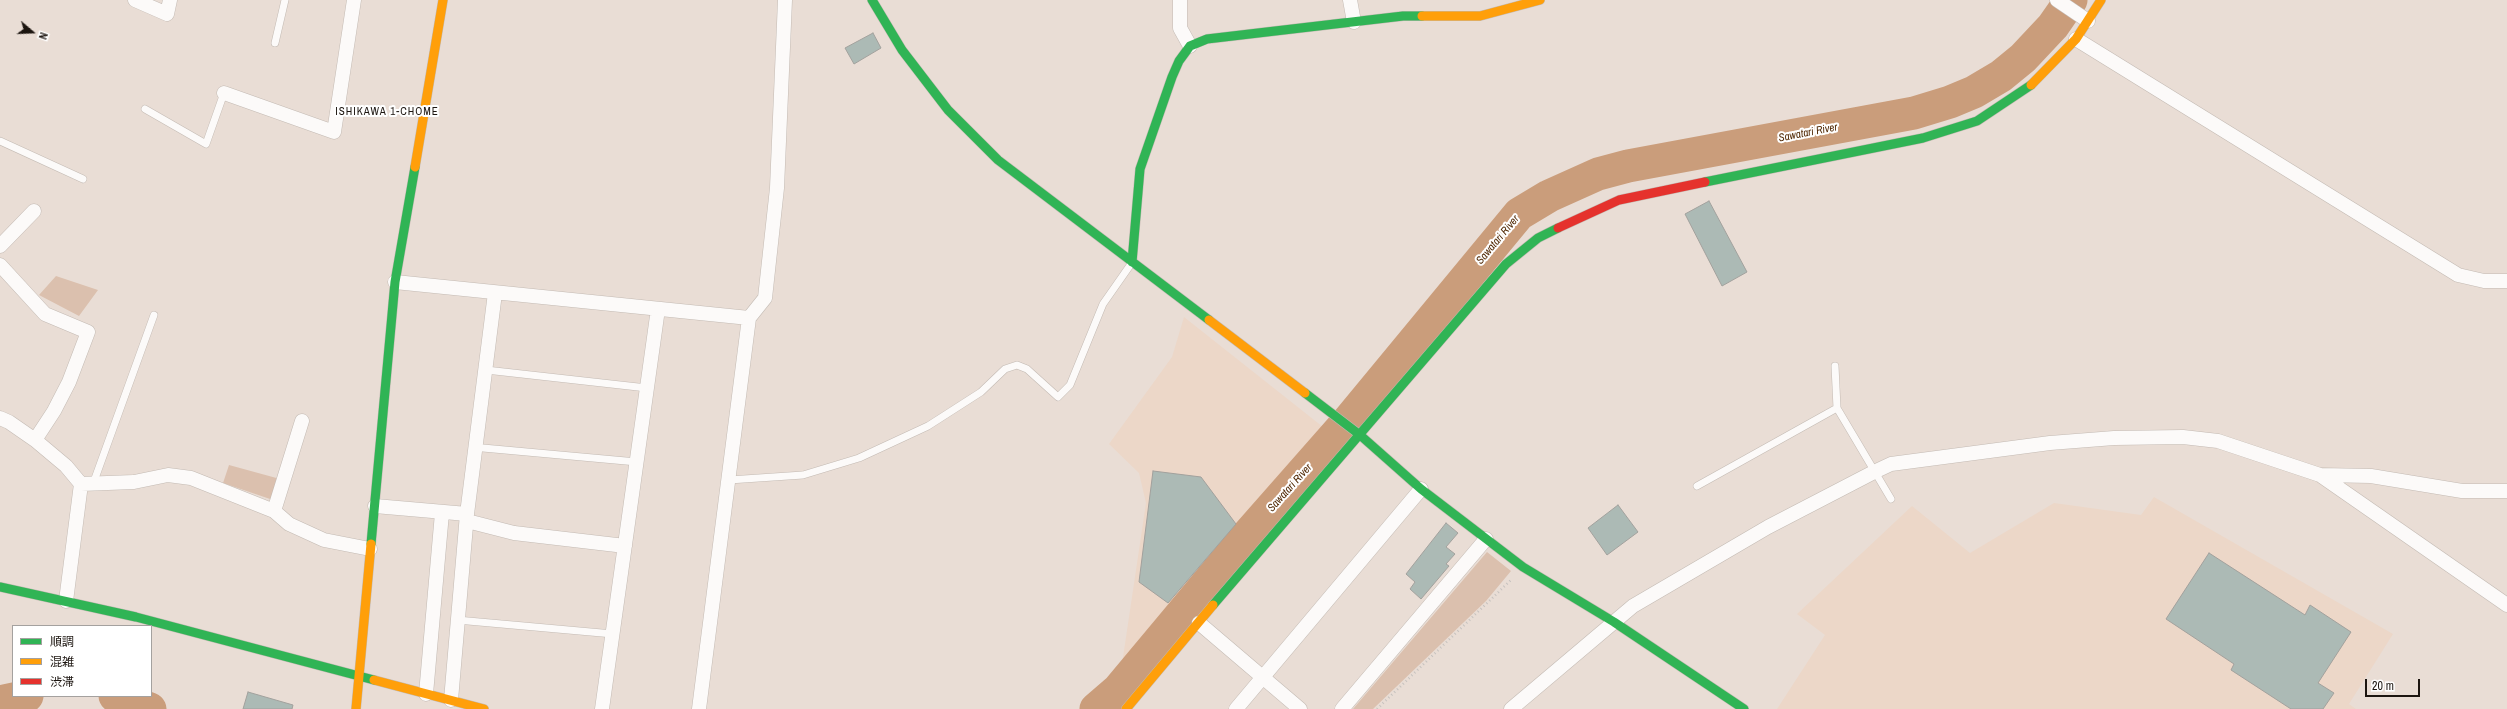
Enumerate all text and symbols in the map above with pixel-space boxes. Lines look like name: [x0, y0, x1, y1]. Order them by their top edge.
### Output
north arrow: [12, 12, 52, 52]
text: N: [36, 31, 51, 41]
district label: ISHIKAWA 1-CHOME: [335, 105, 439, 119]
water label: Sawatari River: [1777, 121, 1839, 145]
water label: Sawatari River: [1474, 213, 1522, 267]
water label: Sawatari River: [1265, 461, 1315, 515]
legend: [12, 625, 152, 697]
text: 順調: [50, 634, 74, 650]
text: 混雑: [50, 654, 74, 670]
scale bar: [2367, 671, 2422, 697]
text: 渋滞: [50, 674, 74, 690]
text: 20 m: [2372, 678, 2394, 694]

